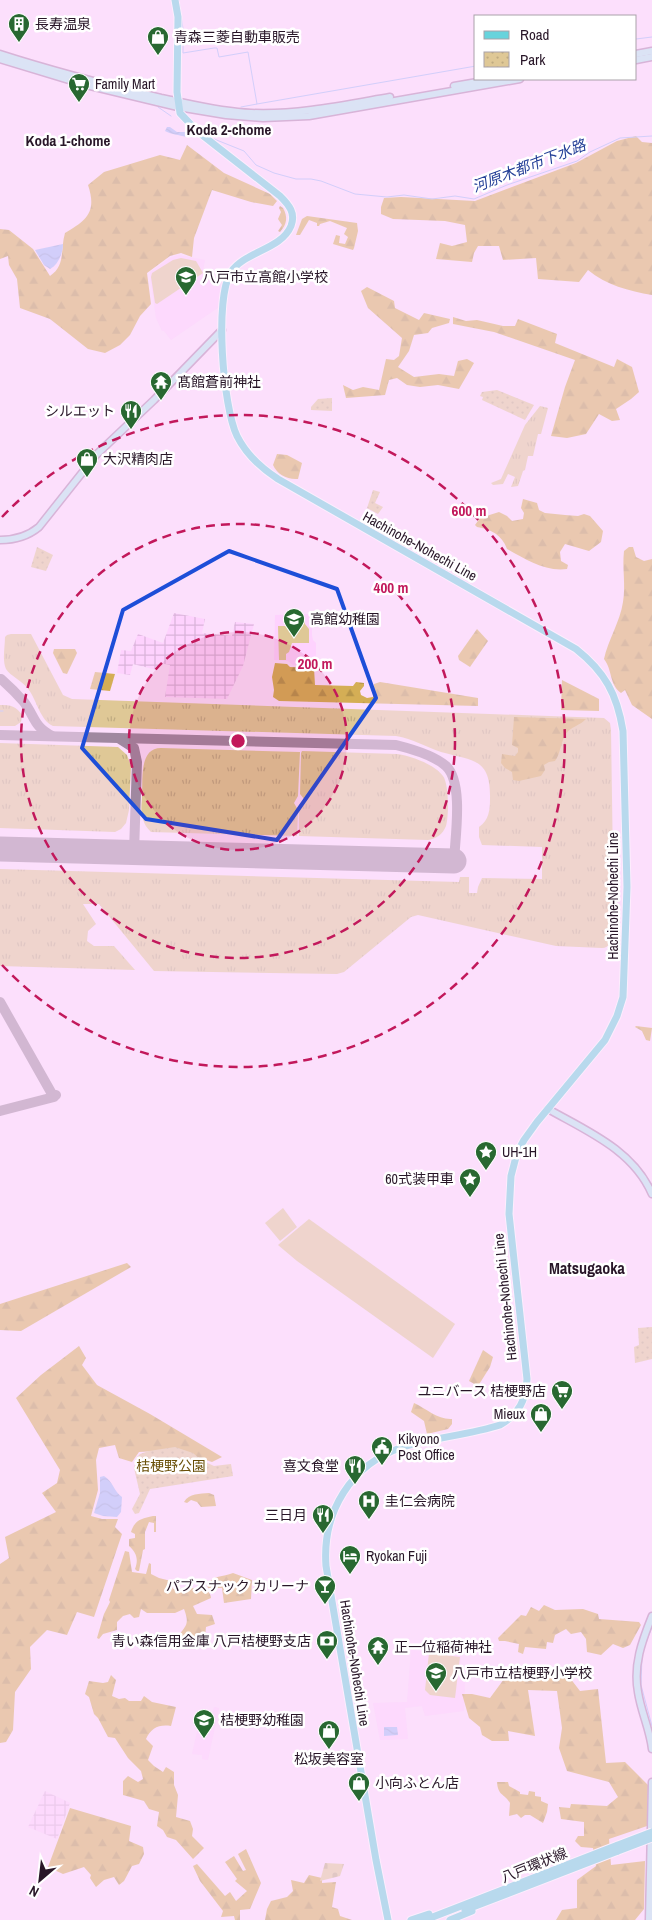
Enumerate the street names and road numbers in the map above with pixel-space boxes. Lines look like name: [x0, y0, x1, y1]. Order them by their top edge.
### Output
street label: Hachinohe-Nohechi Line: [360, 507, 480, 585]
street label: Hachinohe-Nohechi Line: [604, 832, 622, 960]
street label: Hachinohe-Nohechi Line: [489, 1233, 521, 1361]
street label: Hachinohe-Nohechi Line: [336, 1599, 374, 1727]
street label: 八戸環状線: [498, 1844, 570, 1886]

